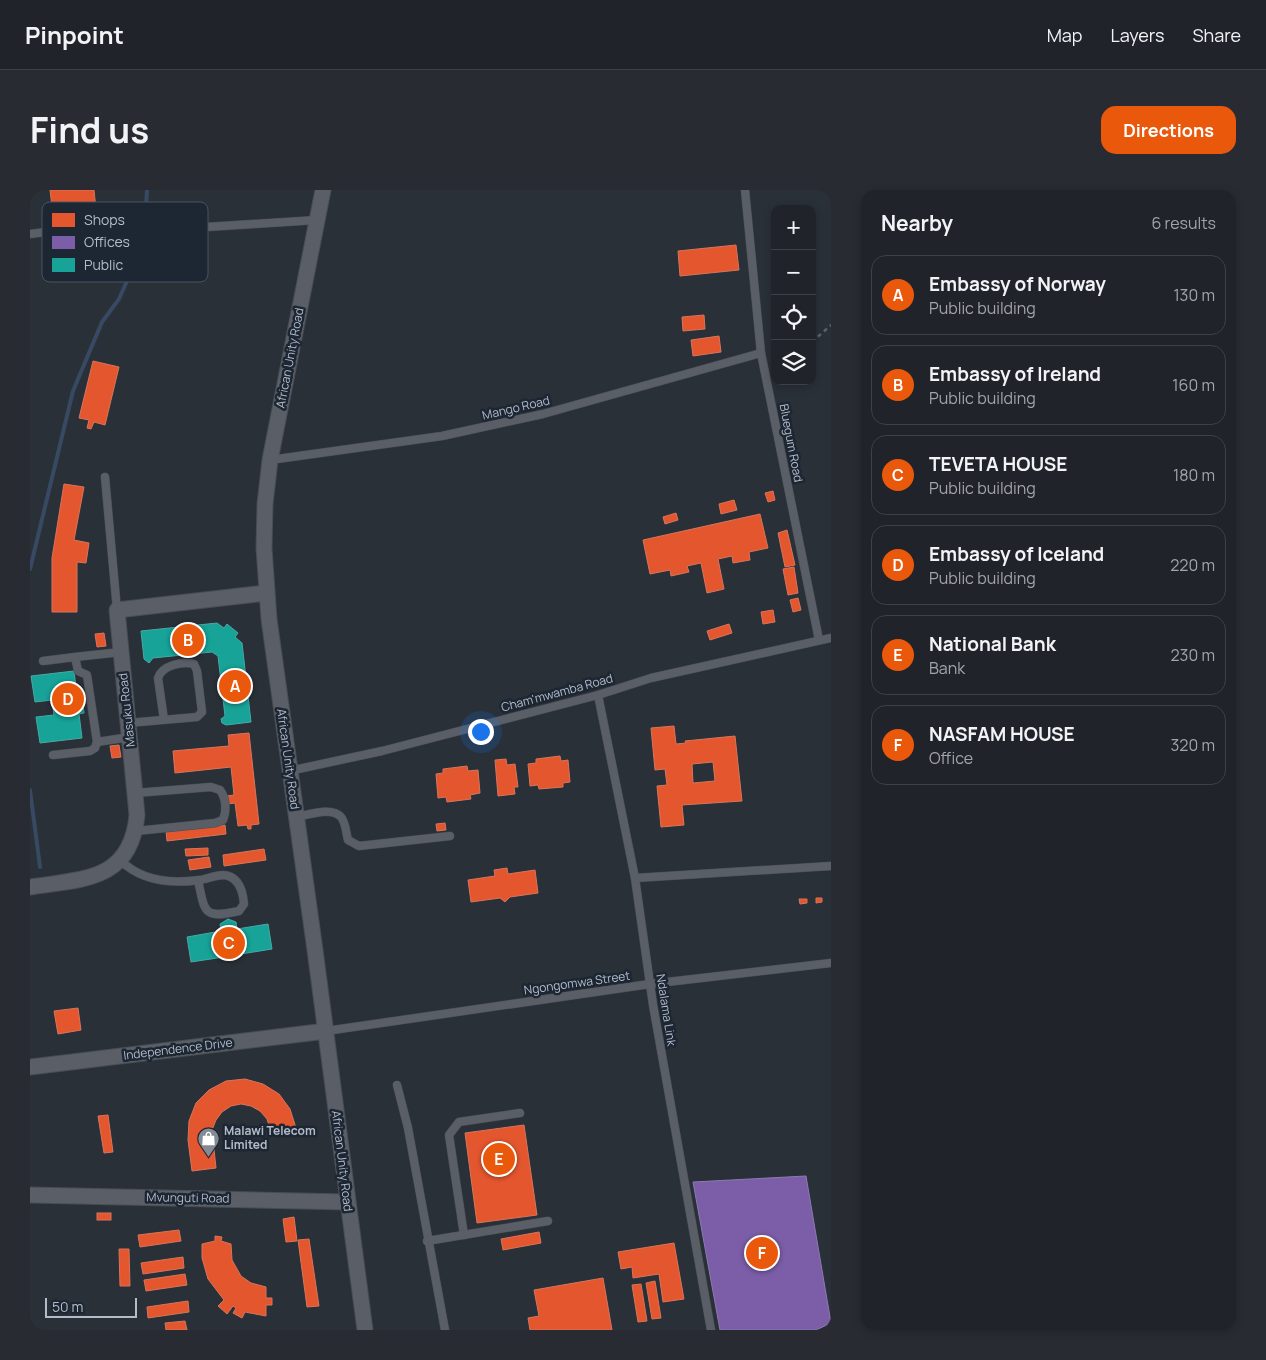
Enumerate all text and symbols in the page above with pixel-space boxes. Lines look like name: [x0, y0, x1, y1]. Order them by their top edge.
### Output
text: Pinpoint: [25, 18, 124, 51]
text: Map: [1047, 23, 1082, 47]
text: Layers: [1110, 23, 1164, 47]
text: Share: [1192, 23, 1241, 47]
text: Find us: [30, 106, 149, 154]
button: Directions: [1101, 106, 1236, 154]
legend: [42, 202, 208, 282]
map controls: [771, 205, 816, 385]
button: +: [771, 205, 816, 250]
text: Nearby: [881, 209, 953, 237]
text: Shops: [84, 210, 125, 229]
text: 6 results: [1151, 212, 1216, 234]
text: Offices: [84, 232, 130, 251]
button: −: [771, 250, 816, 295]
text: Public: [84, 255, 124, 274]
text: Embassy of Norway: [929, 271, 1106, 297]
text: A: [893, 284, 903, 306]
text: 130 m: [1173, 284, 1215, 306]
button: locate: [771, 295, 816, 340]
text: Public building: [929, 297, 1036, 319]
street label: African Unity Road: [271, 306, 308, 409]
button: layers: [771, 340, 816, 385]
text: Embassy of Ireland: [929, 361, 1101, 387]
text: B: [893, 374, 903, 396]
text: 160 m: [1172, 374, 1215, 396]
text: Public building: [929, 387, 1036, 409]
street label: Mango Road: [480, 391, 551, 424]
street label: Bluegum Road: [776, 402, 807, 484]
text: TEVETA HOUSE: [929, 451, 1067, 477]
text: C: [892, 464, 904, 486]
text: 180 m: [1173, 464, 1215, 486]
text: Public building: [929, 477, 1036, 499]
text: Embassy of Iceland: [929, 541, 1104, 567]
text: D: [892, 554, 904, 576]
text: 220 m: [1170, 554, 1215, 576]
text: Public building: [929, 567, 1036, 589]
pin: B: [172, 621, 204, 659]
text: National Bank: [929, 631, 1056, 657]
text: E: [893, 644, 903, 666]
text: 230 m: [1171, 644, 1215, 666]
text: Bank: [929, 657, 965, 679]
pin: A: [219, 667, 251, 705]
street label: Cham'mwamba Road: [499, 669, 615, 716]
street label: Masuku Road: [114, 672, 139, 748]
pin: D: [52, 680, 84, 718]
street label: African Unity Road: [273, 707, 304, 810]
your location: [468, 719, 494, 745]
text: NASFAM HOUSE: [929, 721, 1075, 747]
text: F: [894, 734, 902, 756]
text: 320 m: [1171, 734, 1215, 756]
text: Office: [929, 747, 973, 769]
pin: C: [213, 924, 245, 962]
street label: Ngongomwa Street: [523, 967, 631, 998]
street label: Ndalama Link: [652, 973, 681, 1048]
street label: Independence Drive: [122, 1033, 233, 1064]
street label: African Unity Road: [328, 1109, 357, 1212]
place label: Malawi Telecom Limited: [224, 1122, 316, 1153]
shop icon: Malawi Telecom Limited: [196, 1126, 220, 1157]
pin: E: [483, 1140, 515, 1178]
street label: Mvunguti Road: [146, 1188, 230, 1207]
pin: F: [746, 1234, 778, 1272]
scale bar: [45, 1295, 138, 1318]
text: 50 m: [52, 1297, 83, 1316]

